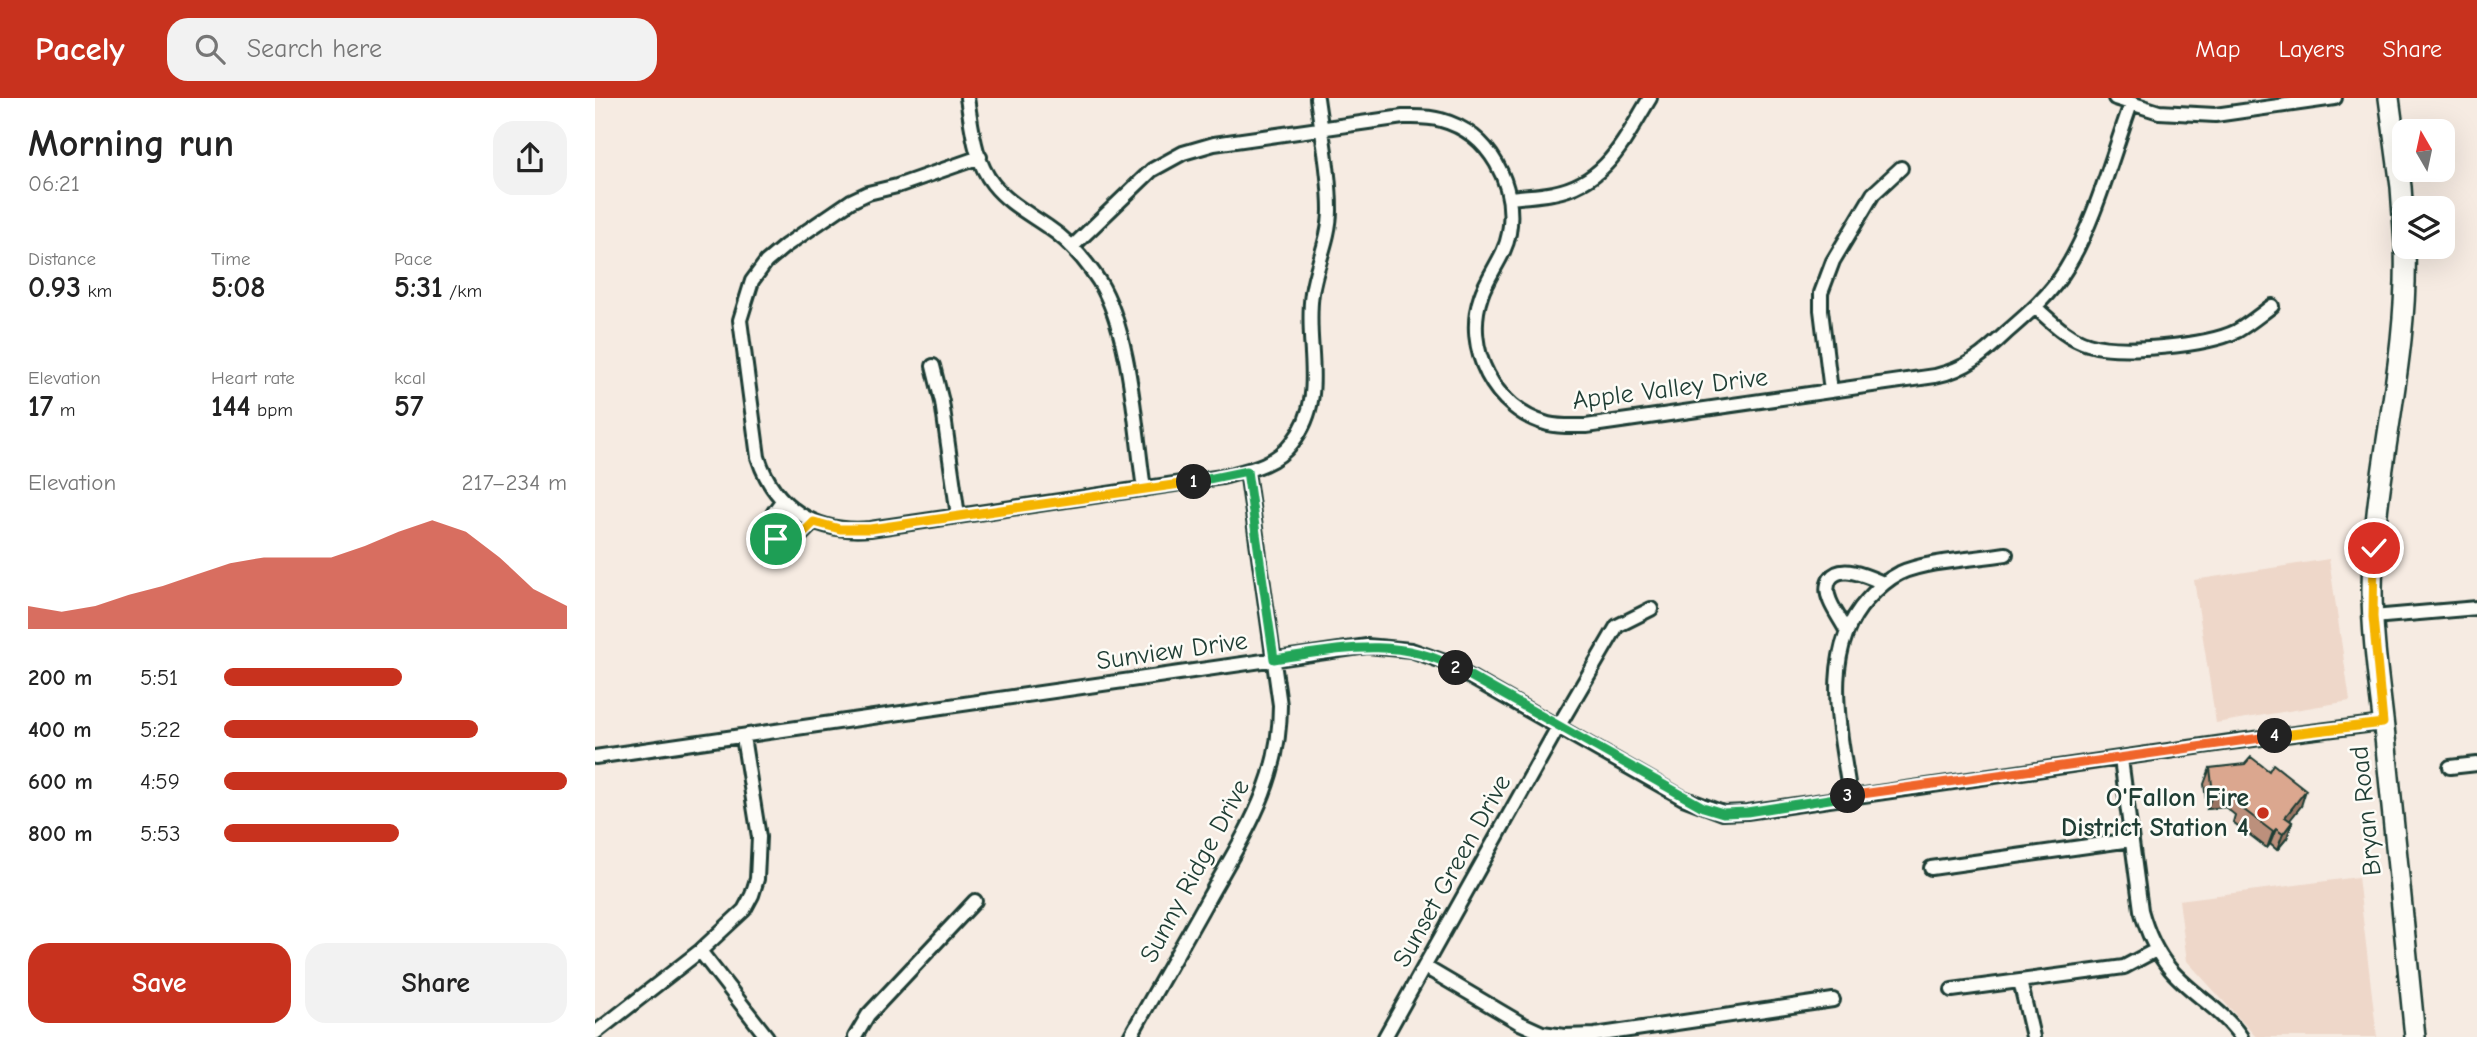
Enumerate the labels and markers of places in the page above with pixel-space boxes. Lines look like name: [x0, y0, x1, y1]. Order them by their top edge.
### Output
pin: 1: [1177, 464, 1211, 500]
pin: [746, 509, 806, 569]
pin: [2344, 518, 2404, 578]
pin: 2: [1439, 650, 1473, 686]
pin: 4: [2257, 718, 2293, 754]
pin: 3: [1831, 778, 1865, 814]
place label: O'Fallon Fire District Station 4: [2061, 783, 2249, 843]
marker: O'Fallon Fire District Station 4: [2255, 805, 2271, 821]

